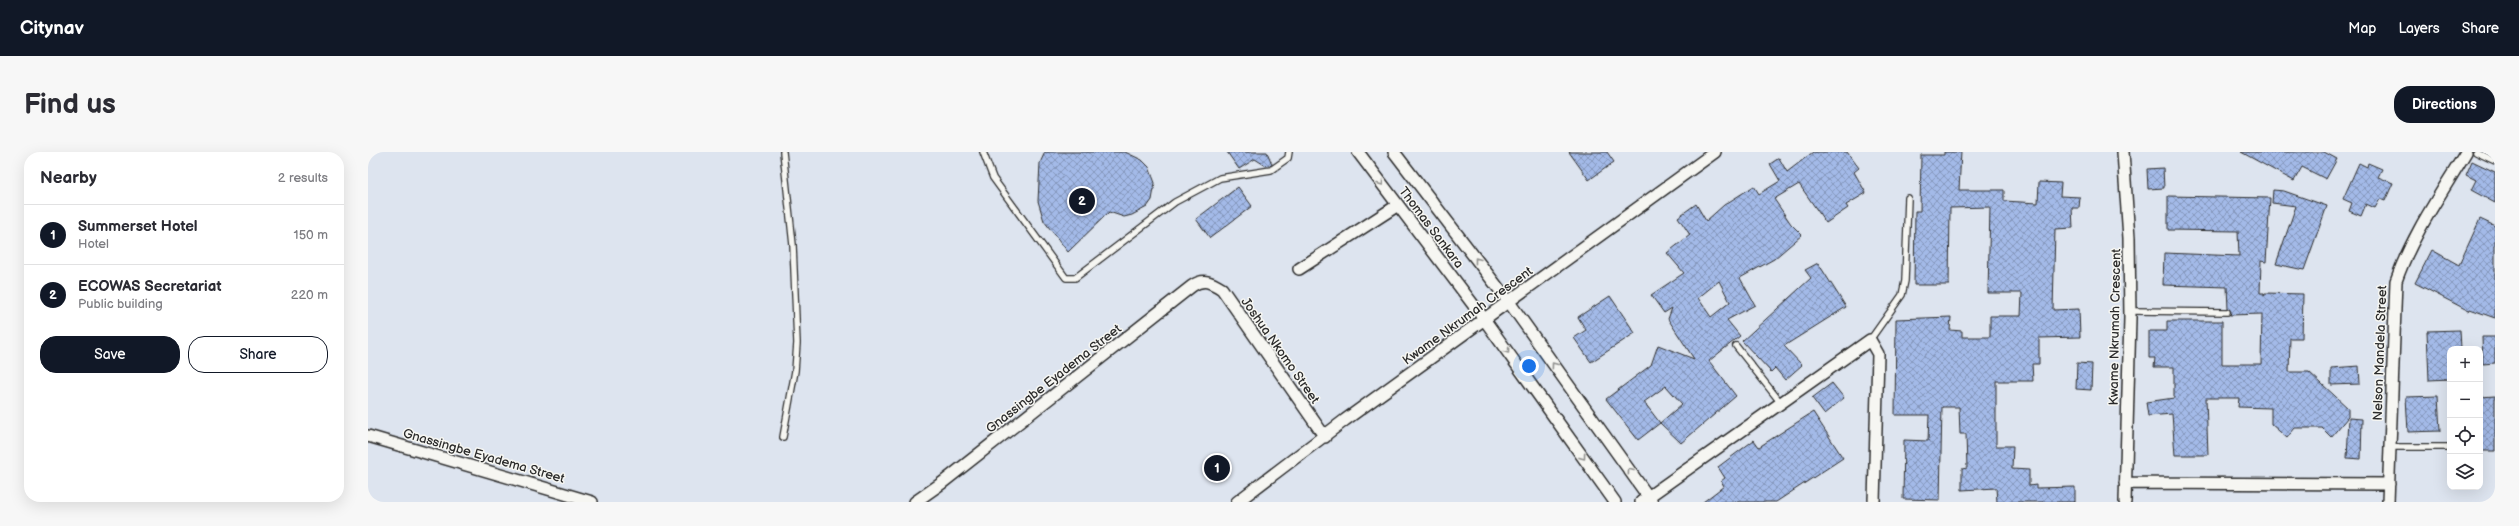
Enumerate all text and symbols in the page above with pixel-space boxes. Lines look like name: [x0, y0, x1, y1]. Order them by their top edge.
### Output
text: Citynav: [20, 17, 84, 40]
text: Map: [2348, 20, 2376, 37]
text: Layers: [2398, 20, 2440, 37]
text: Share: [2462, 20, 2499, 37]
button: Directions: [2394, 86, 2495, 123]
text: Find us: [24, 88, 116, 121]
text: Nearby: [40, 168, 97, 188]
text: 2 results: [278, 170, 328, 186]
one-way arrow: [1377, 179, 1384, 186]
street label: Thomas Sankara: [1395, 184, 1467, 271]
pin: 2: [1069, 186, 1095, 216]
text: Summerset Hotel: [78, 217, 198, 236]
text: 1: [50, 227, 56, 243]
text: 150 m: [294, 227, 328, 243]
text: Hotel: [78, 236, 109, 252]
street label: Kwame Nkrumah Crescent: [2106, 248, 2124, 406]
one-way arrow: [1475, 258, 1482, 265]
street label: Kwame Nkrumah Crescent: [1399, 263, 1536, 368]
text: ECOWAS Secretariat: [78, 277, 221, 296]
street label: Nelson Mandela Street: [2370, 285, 2390, 421]
text: 2: [49, 287, 57, 303]
text: 220 m: [291, 287, 328, 303]
street label: Joshua Nkomo Street: [1237, 294, 1323, 407]
text: Public building: [78, 296, 163, 312]
street label: Gnassingbe Eyadema Street: [983, 321, 1124, 437]
button: Save: [40, 336, 180, 373]
button: Share: [188, 336, 328, 373]
map controls: [2447, 346, 2483, 490]
button: +: [2447, 346, 2483, 382]
one-way arrow: [1502, 347, 1510, 354]
your location: [1519, 356, 1539, 376]
one-way arrow: [1551, 362, 1559, 369]
button: −: [2447, 382, 2483, 418]
button: locate: [2447, 418, 2483, 454]
street label: Gnassingbe Eyadema Street: [401, 425, 566, 487]
one-way arrow: [1578, 452, 1585, 459]
pin: 1: [1204, 453, 1230, 483]
button: layers: [2447, 454, 2483, 490]
one-way arrow: [1628, 468, 1635, 475]

